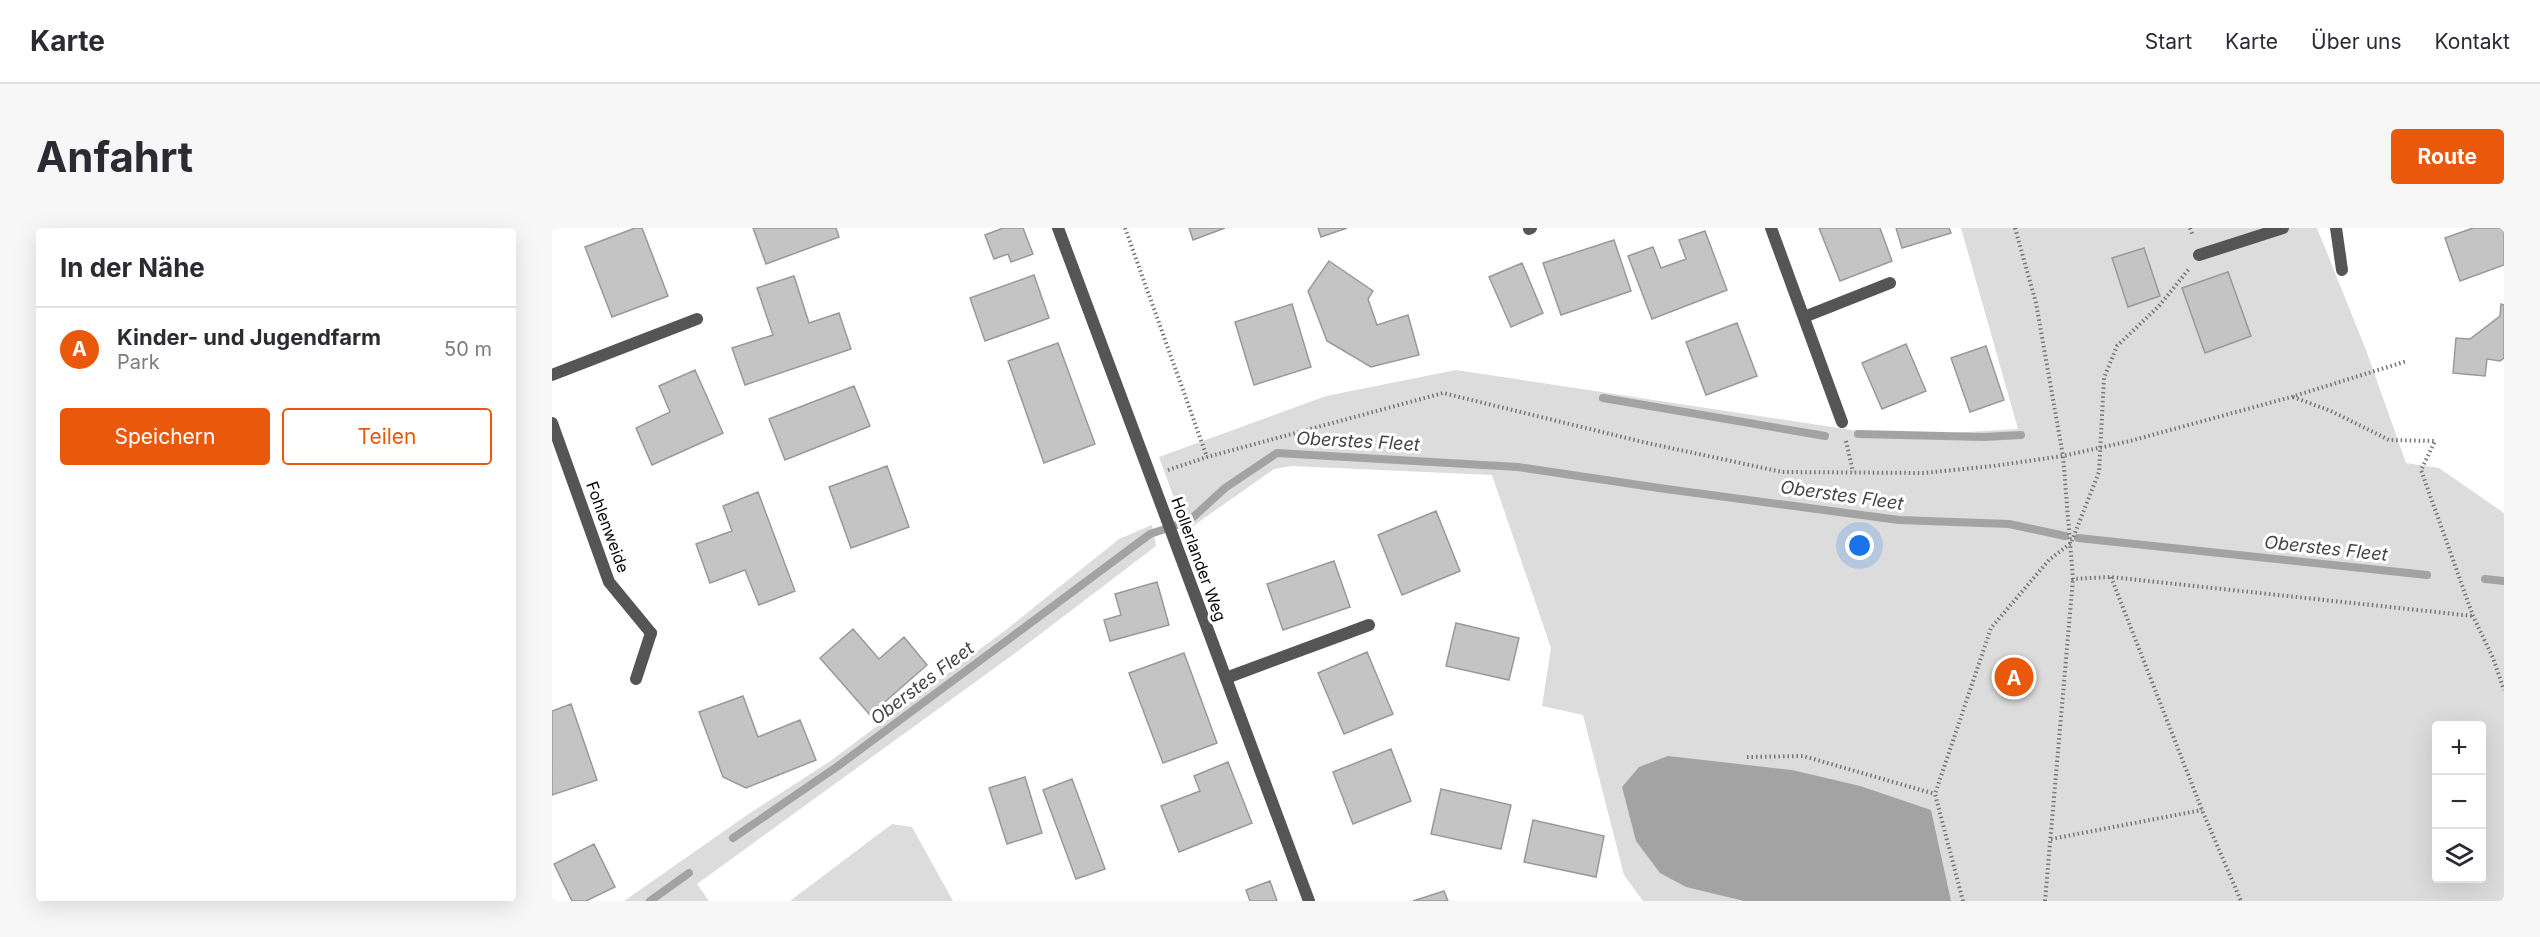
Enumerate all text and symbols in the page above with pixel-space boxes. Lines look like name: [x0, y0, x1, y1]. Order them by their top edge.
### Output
text: Karte: [30, 24, 105, 58]
text: Start: [2145, 29, 2192, 54]
text: Karte: [2225, 29, 2278, 54]
text: Über uns: [2311, 29, 2402, 54]
text: Kontakt: [2435, 29, 2510, 54]
button: Route: [2391, 129, 2504, 184]
text: Anfahrt: [36, 131, 193, 182]
text: In der Nähe: [60, 252, 205, 283]
text: Kinder- und Jugendfarm: [117, 324, 381, 350]
text: A: [72, 337, 87, 361]
text: 50 m: [444, 337, 492, 361]
text: Park: [117, 350, 160, 374]
button: Speichern: [60, 408, 270, 465]
button: Teilen: [282, 408, 492, 465]
water label: Oberstes Fleet: [1296, 427, 1421, 455]
water label: Oberstes Fleet: [1779, 476, 1906, 514]
street label: Fohlenweide: [582, 479, 634, 575]
street label: Hollerlander Weg: [1167, 494, 1231, 624]
your location: [1845, 531, 1874, 560]
water label: Oberstes Fleet: [2263, 531, 2390, 565]
water label: Oberstes Fleet: [866, 637, 979, 729]
pin: A: [1994, 654, 2034, 700]
map controls: [2432, 721, 2486, 883]
button: +: [2432, 721, 2486, 775]
button: −: [2432, 775, 2486, 829]
button: layers: [2432, 829, 2486, 883]

